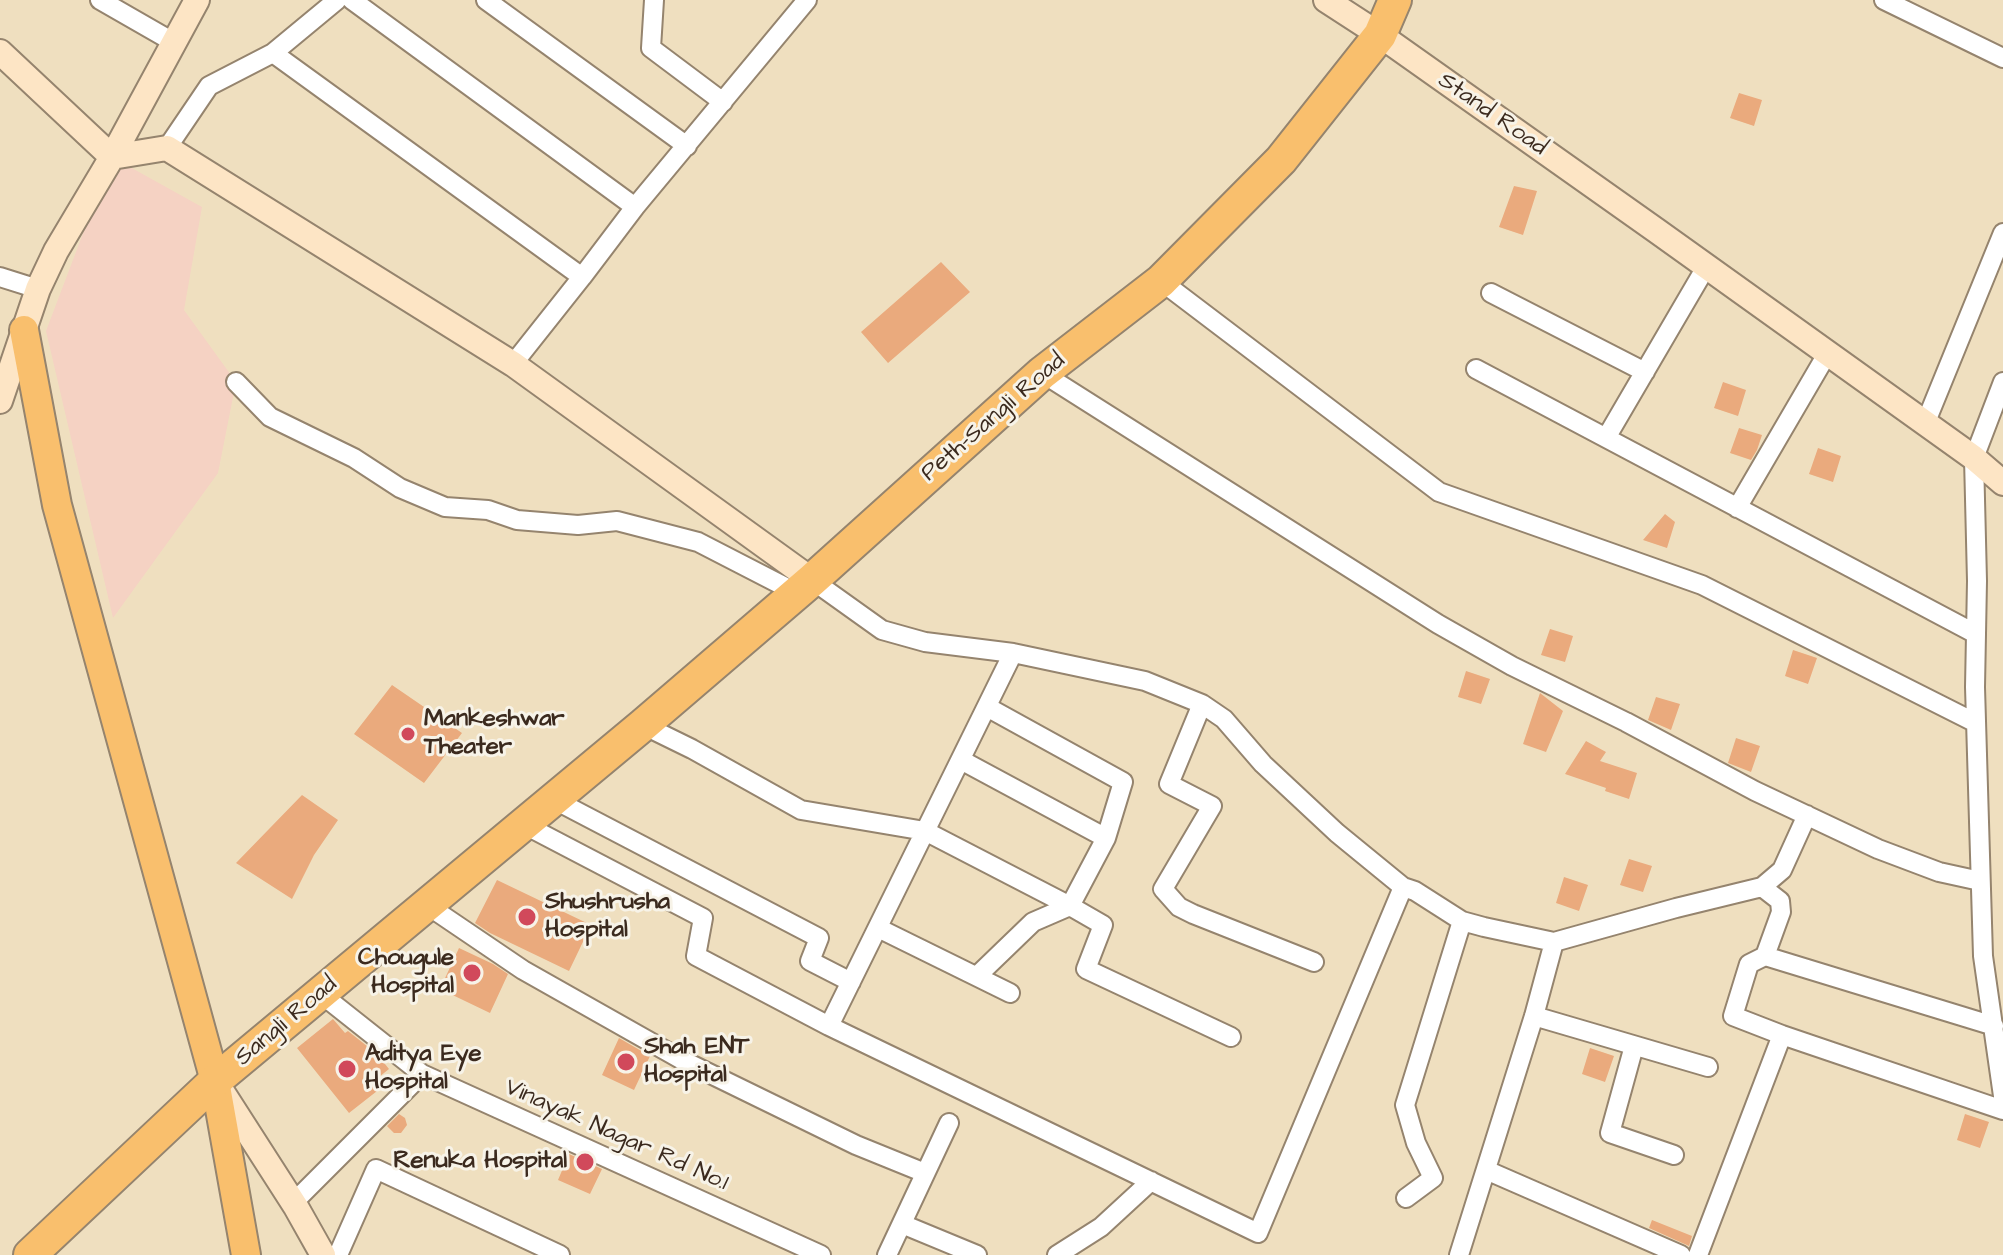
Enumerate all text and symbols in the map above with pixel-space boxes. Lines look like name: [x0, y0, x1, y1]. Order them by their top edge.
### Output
street label: Stand Road: [1432, 67, 1552, 163]
street label: Peth-Sangli Road: [916, 348, 1072, 488]
place label: Mankeshwar Theater: [424, 706, 565, 762]
marker: Mankeshwar Theater: [399, 725, 417, 743]
place label: Shushrusha Hospital: [545, 889, 670, 945]
marker: Shushrusha Hospital: [516, 906, 538, 928]
place label: Chougule Hospital: [358, 945, 454, 1001]
marker: Chougule Hospital: [461, 962, 483, 984]
street label: Sangli Road: [230, 971, 344, 1073]
place label: Shah ENT Hospital: [644, 1034, 749, 1090]
place label: Aditya Eye Hospital: [365, 1041, 481, 1097]
marker: Shah ENT Hospital: [615, 1051, 637, 1073]
marker: Aditya Eye Hospital: [336, 1058, 358, 1080]
street label: Vinayak Nagar Rd No.1: [500, 1074, 732, 1198]
place label: Renuka Hospital: [393, 1148, 567, 1176]
marker: Renuka Hospital: [574, 1151, 596, 1173]

